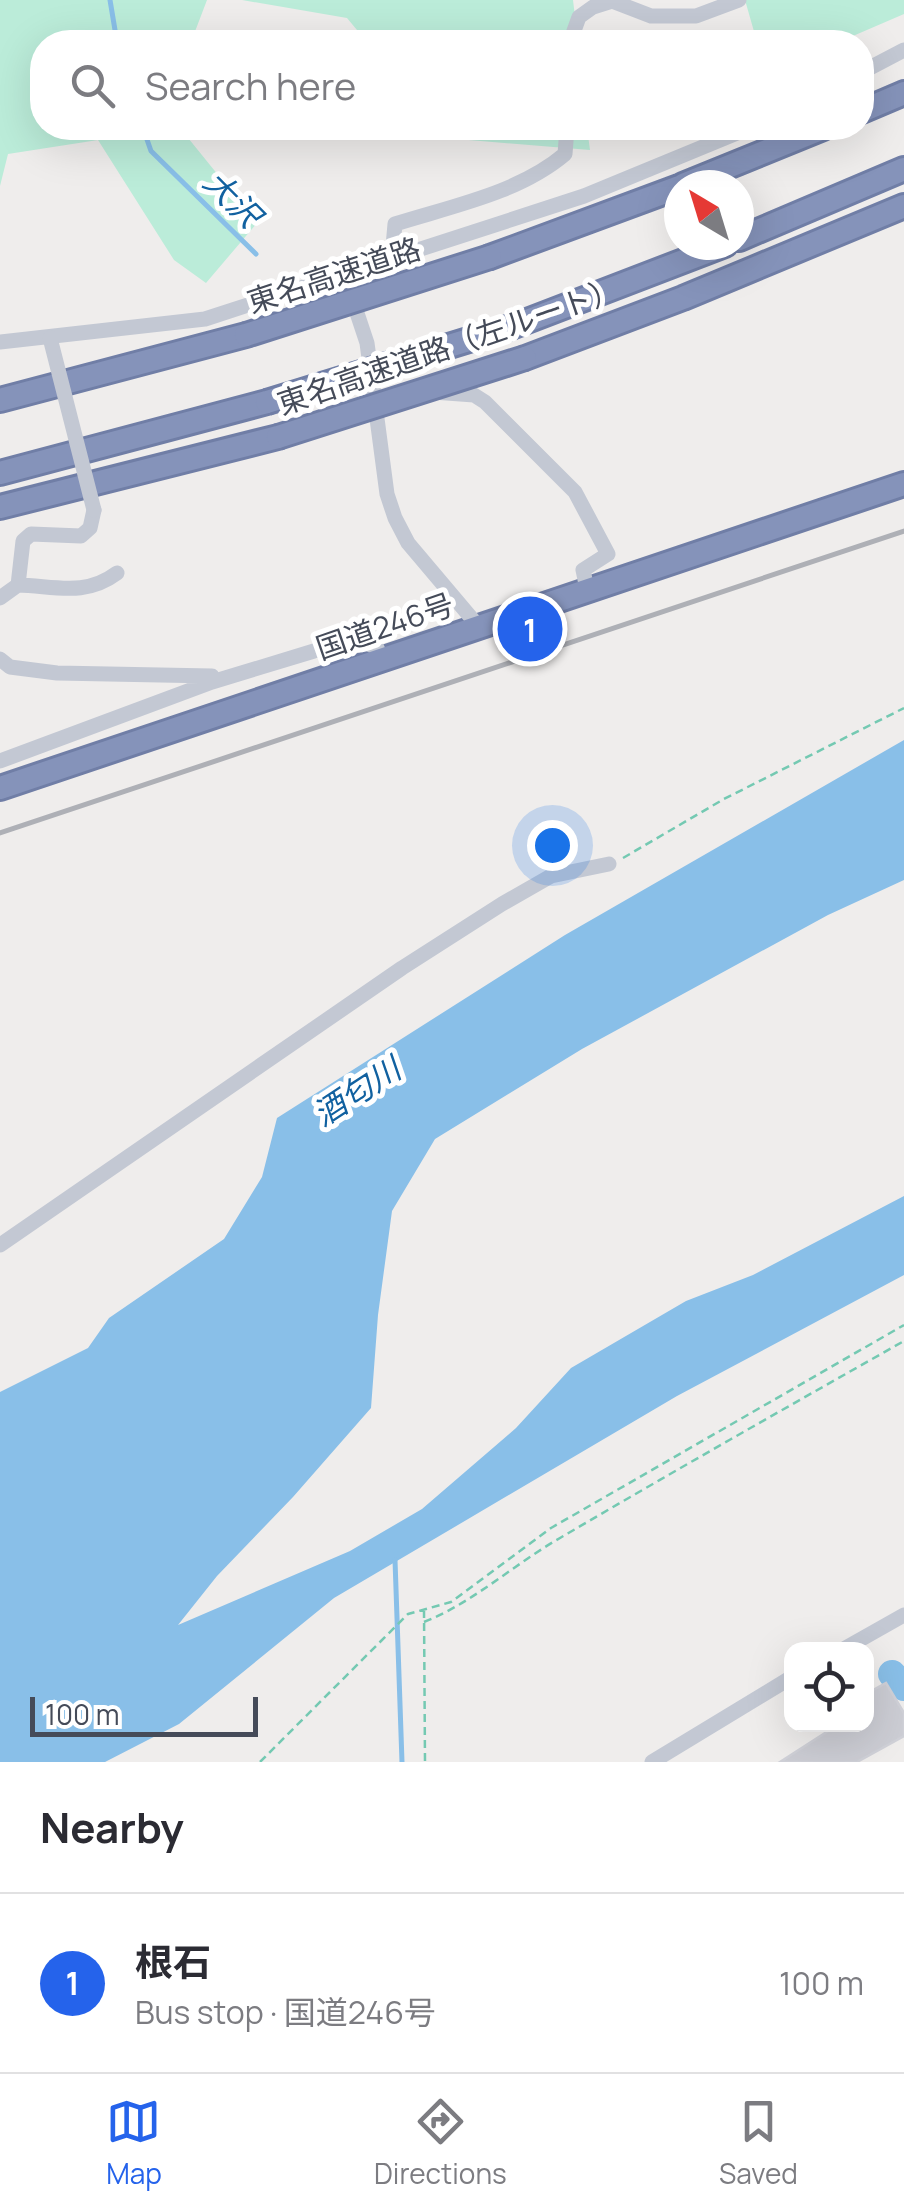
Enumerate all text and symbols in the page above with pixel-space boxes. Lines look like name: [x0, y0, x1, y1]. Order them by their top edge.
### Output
search box: [30, 30, 874, 140]
icon: search: [65, 58, 120, 113]
text: Search here: [145, 59, 356, 111]
water label: 大沢: [195, 160, 274, 239]
north arrow: [664, 170, 754, 260]
street label: 東名高速道路: [242, 227, 425, 322]
street label: 東名高速道路（左ルート）: [272, 268, 625, 424]
street label: 国道246号: [310, 583, 459, 668]
pin: 1: [498, 592, 562, 666]
your location: [527, 820, 578, 871]
water label: 酒匂川: [304, 1045, 411, 1136]
map controls: [784, 1642, 874, 1732]
button: locate: [784, 1642, 874, 1732]
scale bar: [30, 1692, 258, 1736]
text: 100 m: [45, 1695, 119, 1733]
text: Nearby: [40, 1798, 184, 1856]
text: 根石: [135, 1935, 211, 1987]
text: 1: [65, 1961, 80, 2005]
text: 100 m: [779, 1961, 864, 2005]
text: Bus stop · 国道246号: [135, 1990, 436, 2034]
tab: Map: [106, 2094, 162, 2192]
tab: Directions: [374, 2094, 507, 2192]
tab: Saved: [719, 2094, 798, 2192]

